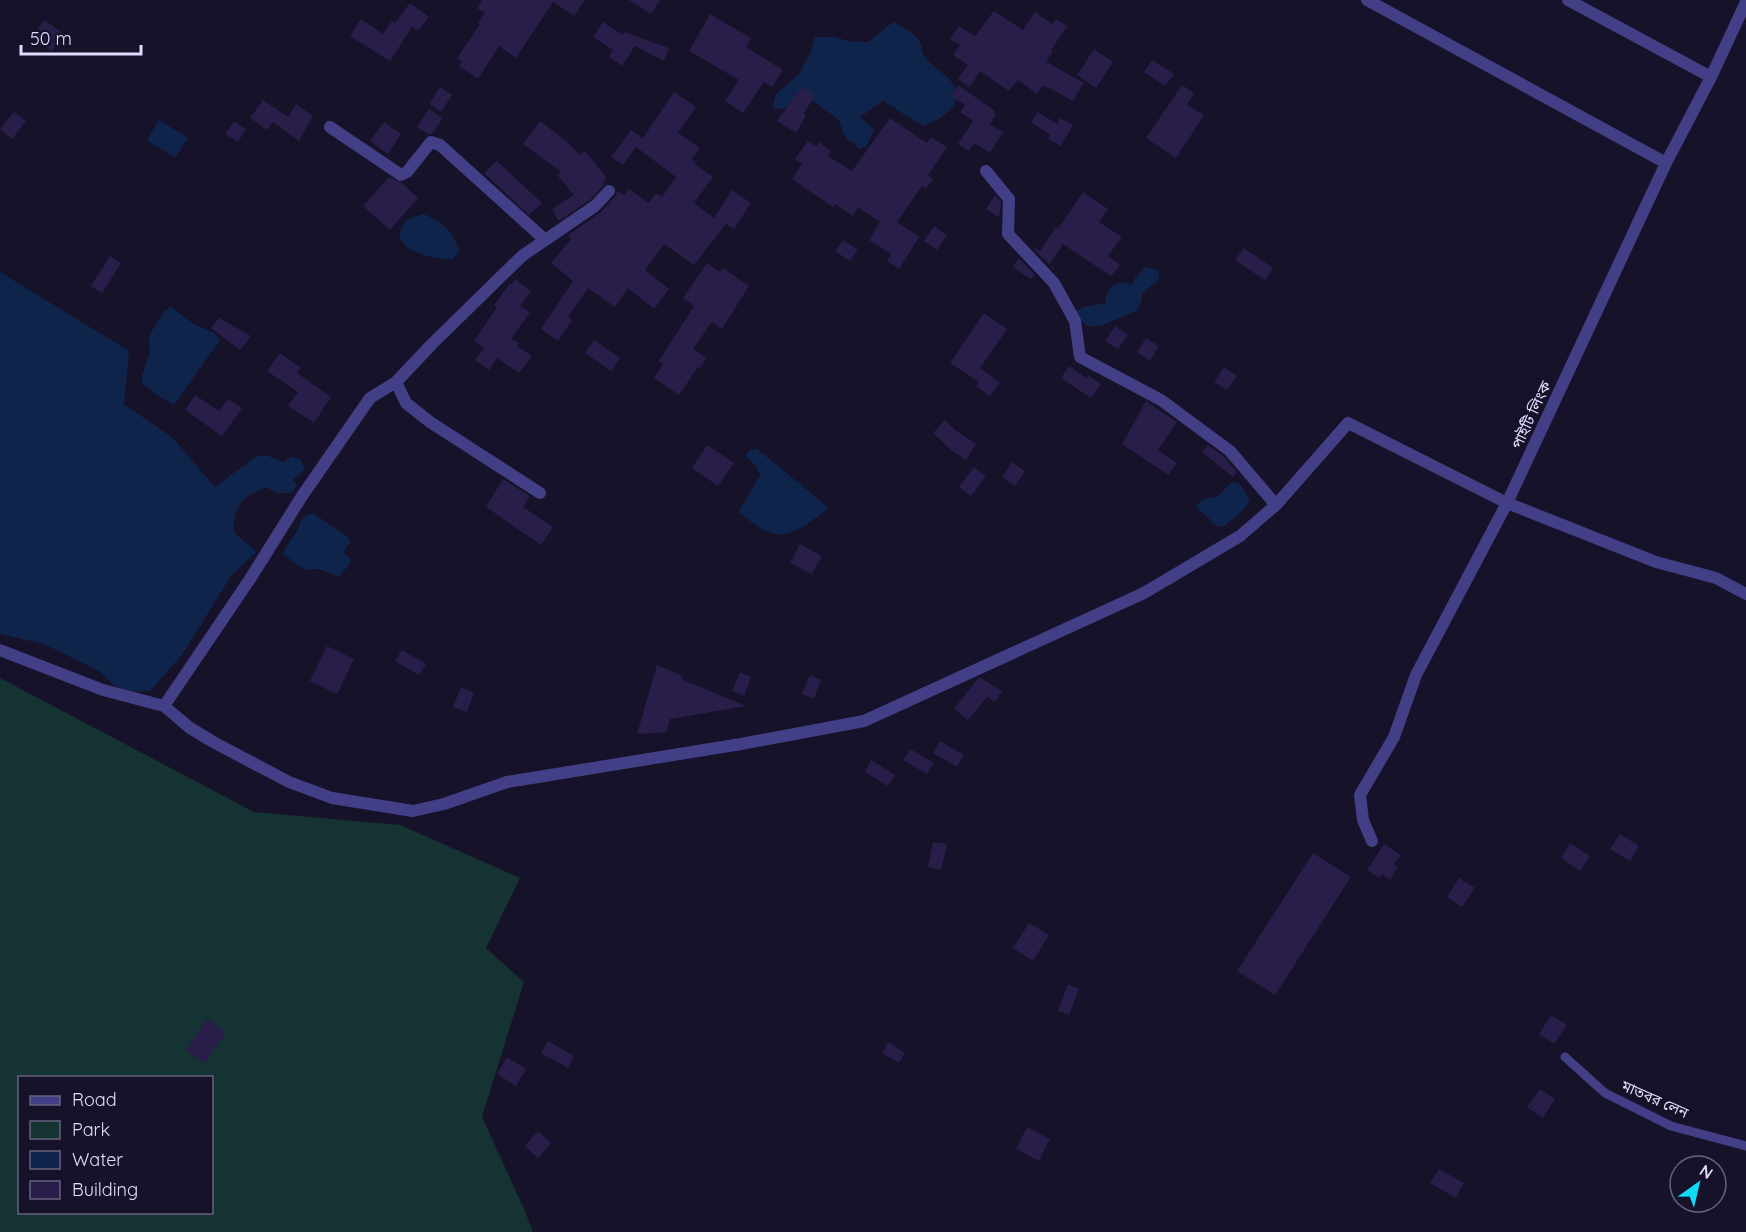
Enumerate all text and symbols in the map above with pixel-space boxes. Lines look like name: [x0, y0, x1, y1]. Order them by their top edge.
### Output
scale bar: [21, 18, 141, 56]
text: 50 m: [30, 27, 72, 50]
street label: পাইটি লিংক: [1507, 377, 1555, 452]
street label: মাতবর লেন: [1618, 1075, 1692, 1123]
legend: [18, 1076, 213, 1214]
text: Road: [72, 1088, 117, 1111]
text: Park: [72, 1118, 110, 1141]
text: Water: [72, 1148, 123, 1171]
north arrow: [1668, 1154, 1728, 1214]
text: N: [1696, 1160, 1717, 1183]
text: Building: [72, 1178, 138, 1201]

